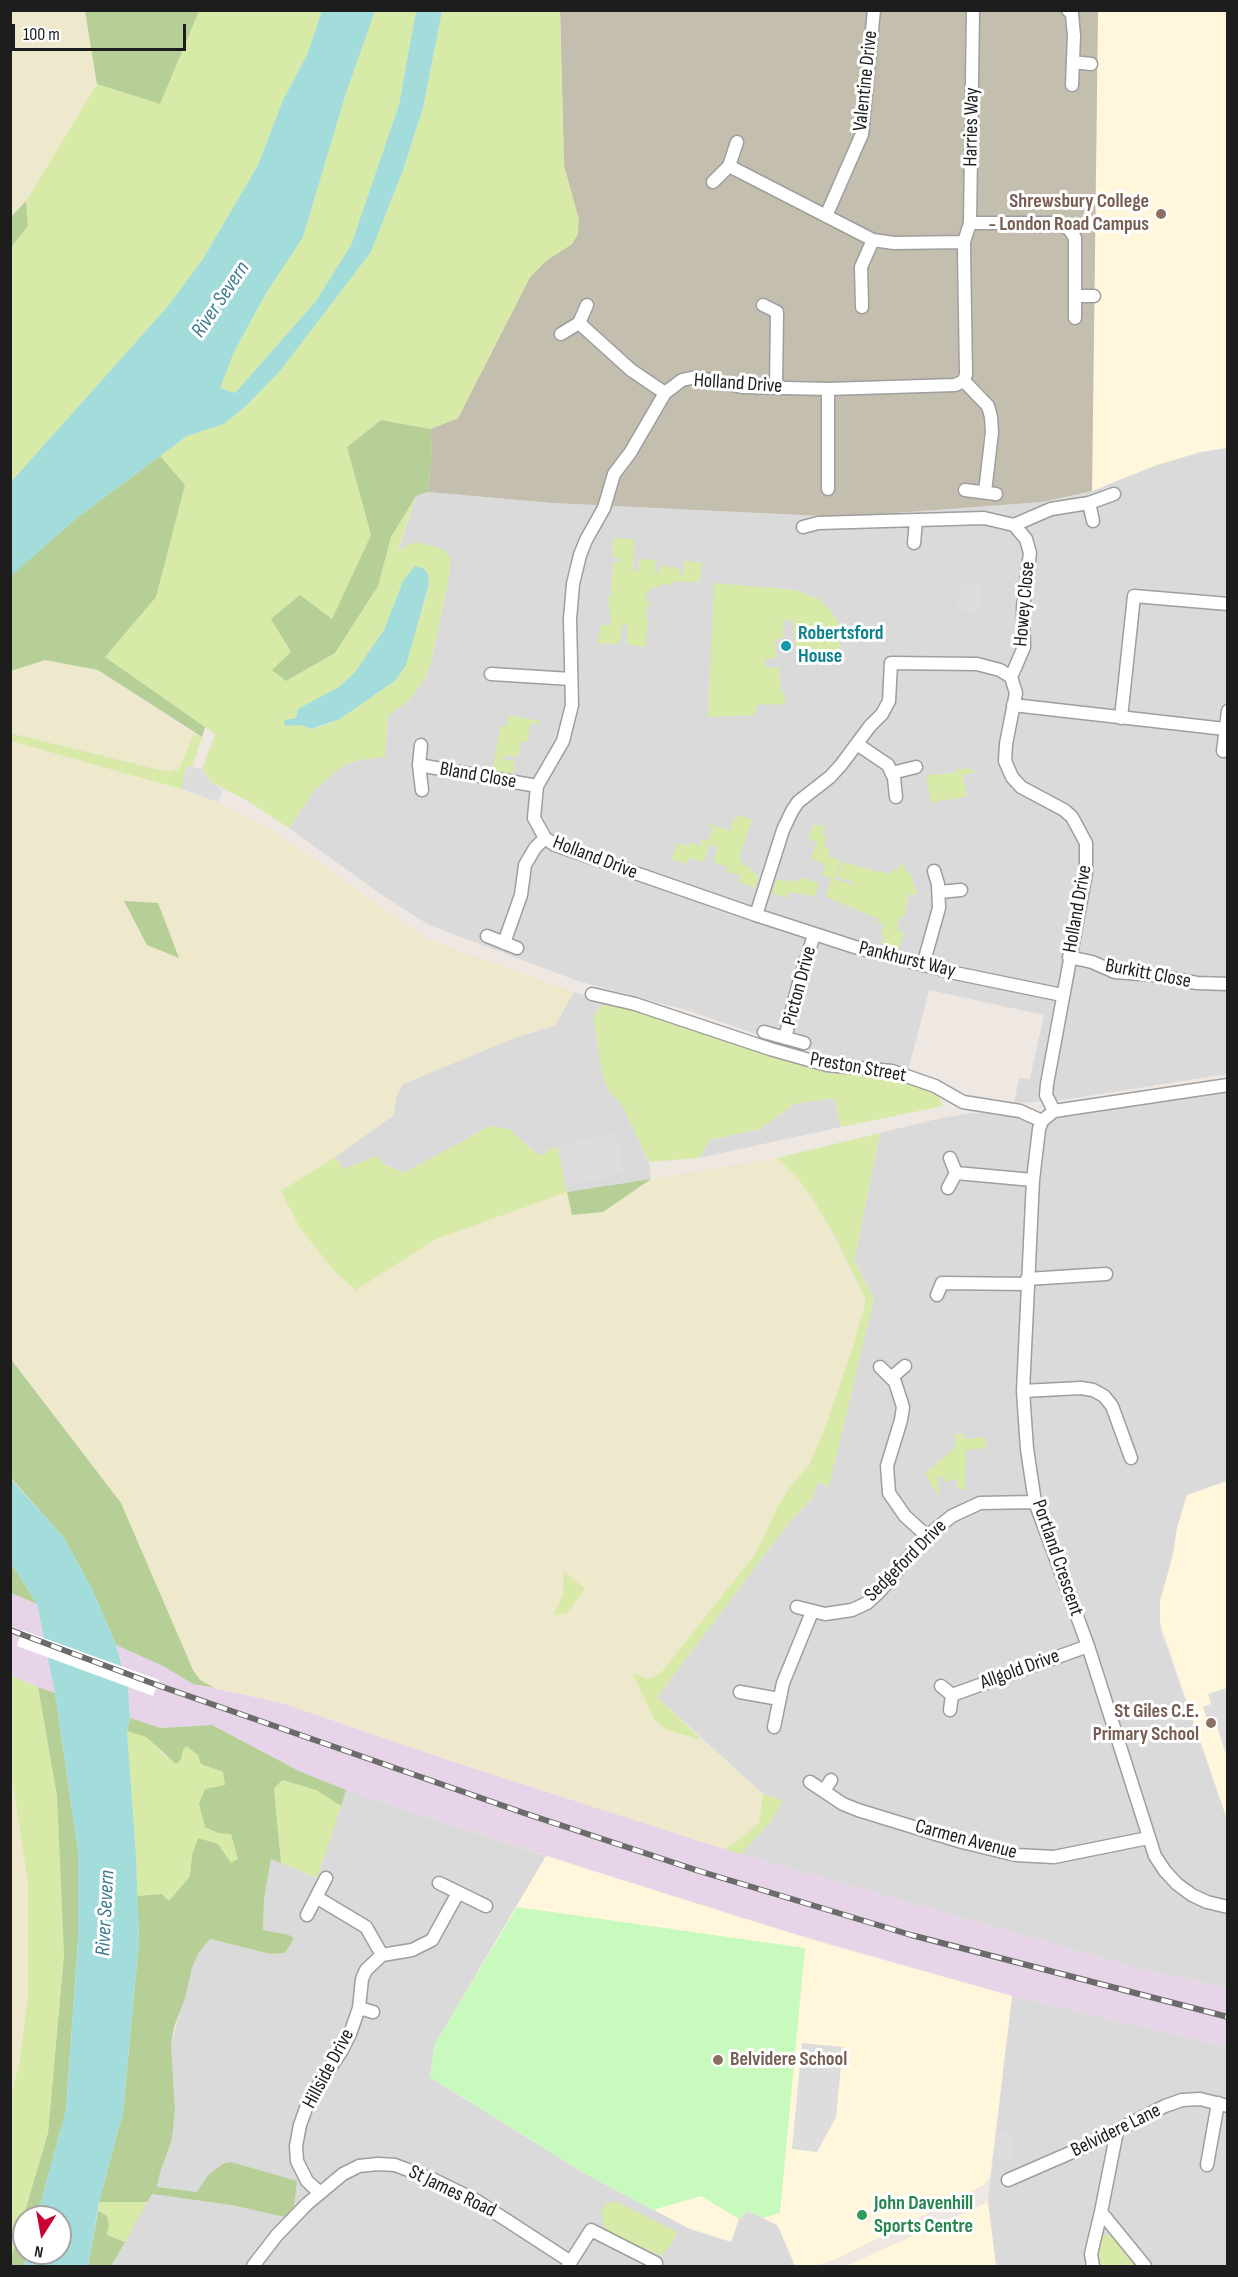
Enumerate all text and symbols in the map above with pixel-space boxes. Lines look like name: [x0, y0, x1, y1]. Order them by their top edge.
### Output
scale bar: [15, 12, 189, 50]
text: 100 m: [23, 24, 60, 45]
street label: Valentine Drive: [849, 29, 883, 133]
street label: Harries Way: [959, 87, 985, 167]
place label: Shrewsbury College - London Road Campus: [988, 190, 1149, 237]
marker: Shrewsbury College - London Road Campus: [1154, 207, 1168, 221]
water label: River Severn: [187, 257, 255, 343]
street label: Holland Drive: [693, 369, 783, 399]
street label: Howey Close: [1009, 560, 1041, 648]
place label: Robertsford House: [798, 622, 884, 669]
marker: Robertsford House: [779, 639, 793, 653]
street label: Bland Close: [438, 757, 518, 795]
street label: Holland Drive: [549, 831, 641, 885]
street label: Holland Drive: [1058, 863, 1098, 955]
street label: Pankhurst Way: [856, 936, 958, 984]
street label: Picton Drive: [778, 944, 822, 1028]
street label: Burkitt Close: [1103, 954, 1193, 994]
street label: Preston Street: [808, 1048, 908, 1088]
street label: Portland Crescent: [1026, 1497, 1088, 1619]
street label: Sedgeford Drive: [860, 1515, 952, 1607]
street label: Allgold Drive: [977, 1645, 1063, 1695]
place label: St Giles C.E. Primary School: [1093, 1700, 1199, 1747]
marker: St Giles C.E. Primary School: [1204, 1716, 1218, 1730]
street label: Carmen Avenue: [913, 1815, 1019, 1865]
water label: River Severn: [91, 1869, 121, 1957]
street label: Hillside Drive: [298, 2025, 360, 2113]
place label: Belvidere School: [730, 2048, 847, 2072]
marker: Belvidere School: [711, 2053, 725, 2067]
street label: Belvidere Lane: [1067, 2099, 1165, 2163]
street label: St James Road: [404, 2161, 500, 2223]
place label: John Davenhill Sports Centre: [874, 2192, 973, 2239]
north arrow: [12, 2205, 72, 2265]
marker: John Davenhill Sports Centre: [855, 2208, 869, 2222]
text: N: [33, 2241, 45, 2261]

